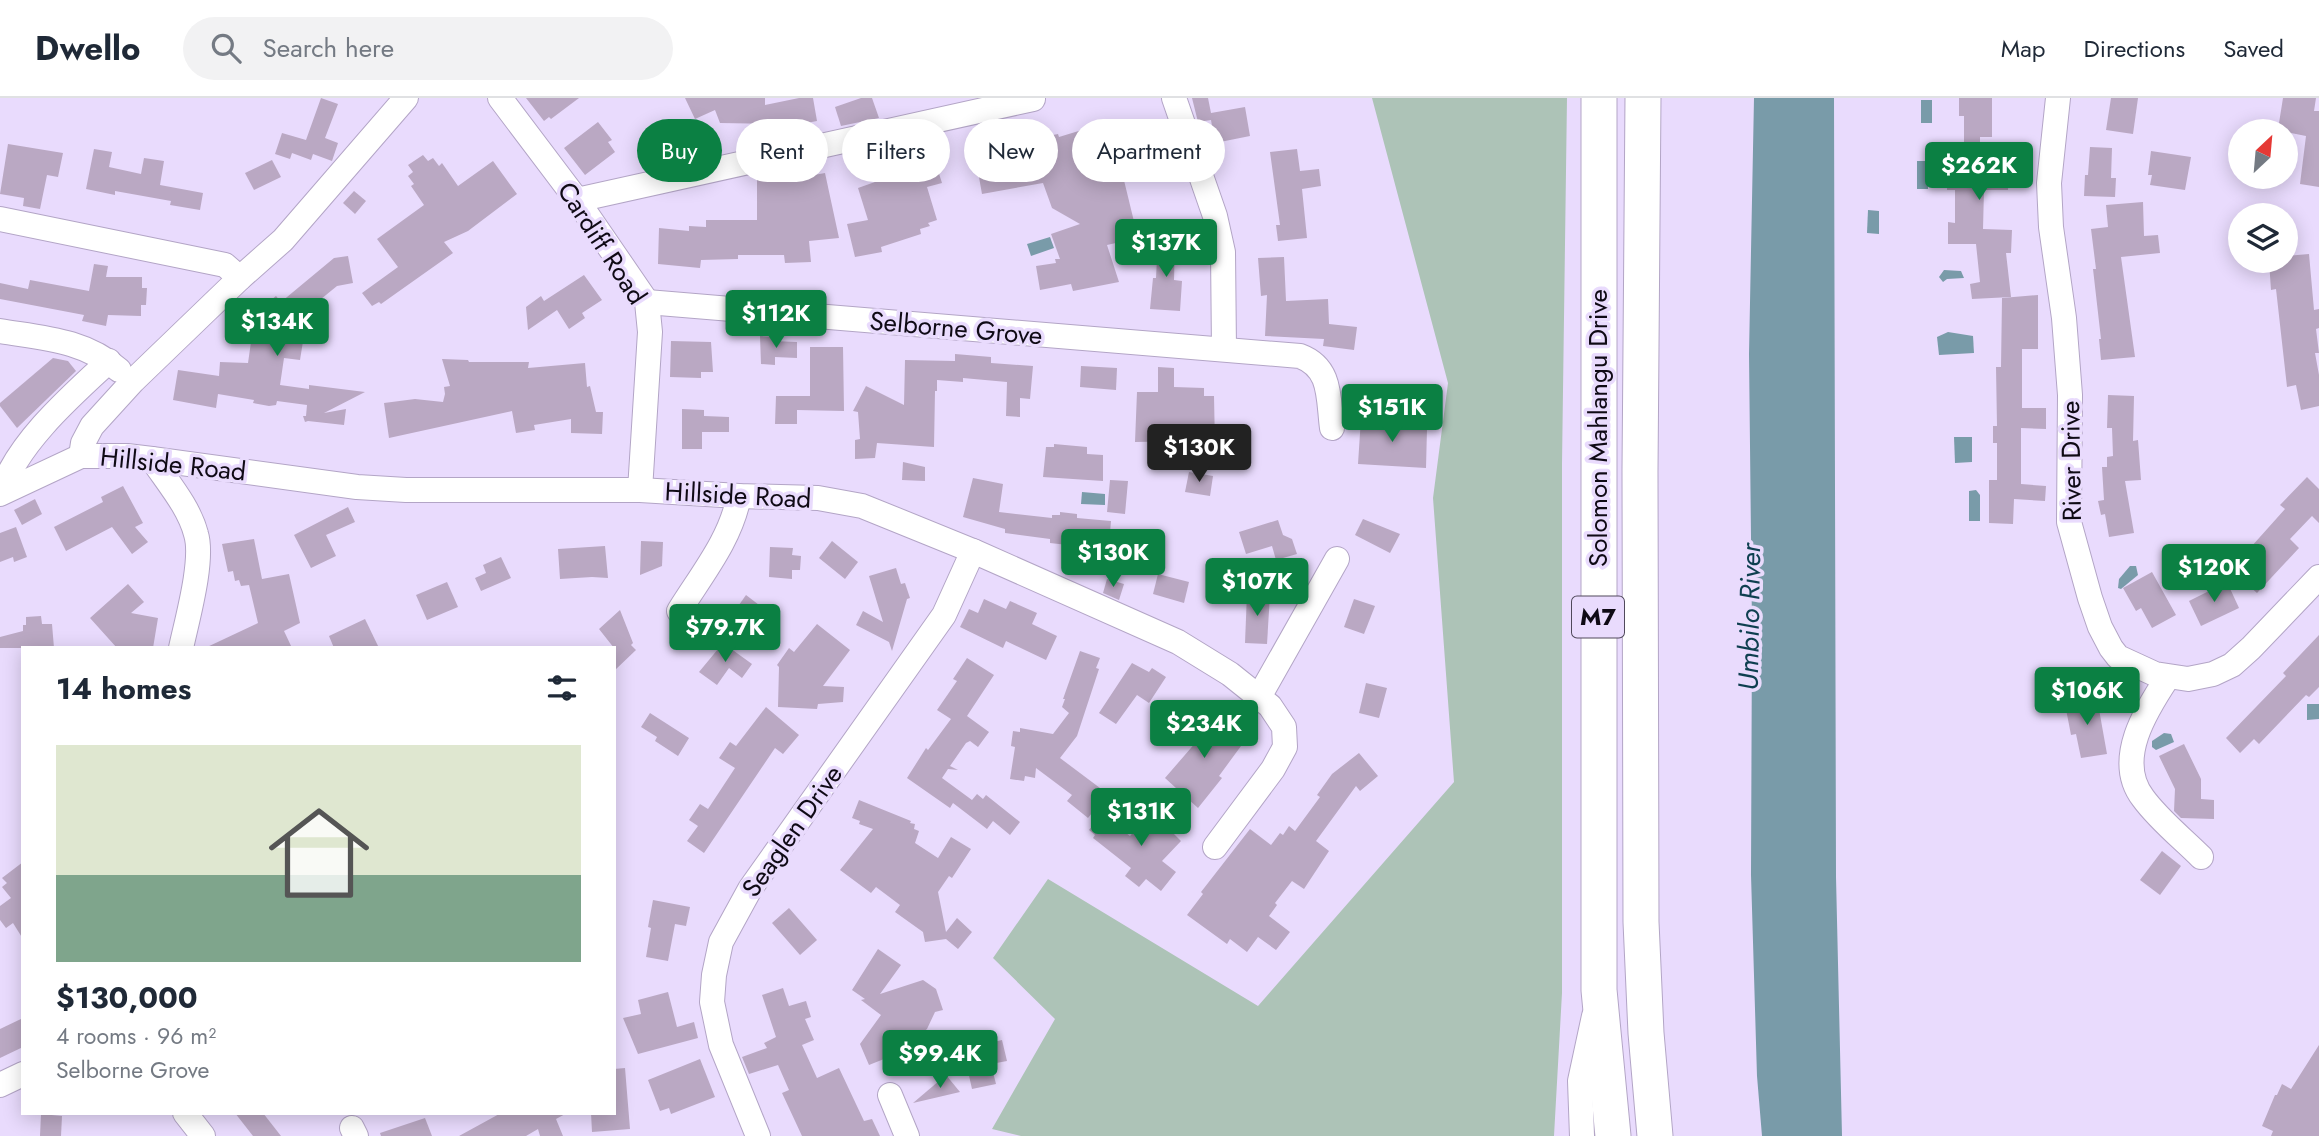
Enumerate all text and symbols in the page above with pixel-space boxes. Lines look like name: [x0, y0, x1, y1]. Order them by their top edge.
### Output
search box: [183, 17, 673, 80]
text: Dwello: [35, 25, 141, 72]
icon: search: [207, 29, 245, 67]
text: Search here: [263, 29, 394, 67]
text: Map: [2001, 31, 2046, 66]
text: Directions: [2084, 31, 2185, 66]
text: Saved: [2223, 31, 2284, 66]
chip: Buy: [637, 119, 722, 182]
chip: Rent: [736, 119, 828, 182]
chip: Filters: [842, 119, 950, 182]
chip: New: [964, 119, 1058, 182]
chip: Apartment: [1072, 119, 1225, 182]
north arrow: [2228, 119, 2298, 189]
map controls: [2228, 119, 2298, 273]
pin: $262K: [1930, 142, 2028, 202]
text: $262K: [1941, 148, 2017, 182]
street label: Cardiff Road: [548, 174, 656, 312]
button: layers: [2228, 203, 2298, 273]
pin: $137K: [1117, 220, 1215, 279]
text: $137K: [1131, 225, 1201, 259]
street label: Solomon Mahlangu Drive: [1579, 289, 1617, 567]
pin: $112K: [727, 290, 825, 350]
text: $112K: [742, 296, 810, 330]
pin: $134K: [228, 299, 326, 358]
street label: Selborne Grove: [868, 302, 1044, 354]
text: $134K: [241, 304, 313, 338]
pin: $151K: [1343, 384, 1441, 444]
text: $151K: [1358, 390, 1426, 424]
street label: River Drive: [2051, 401, 2091, 521]
pin: $130K: [1150, 424, 1248, 484]
text: $130K: [1163, 430, 1235, 464]
street label: Hillside Road: [98, 437, 248, 491]
street label: Hillside Road: [664, 472, 812, 518]
pin: $130K: [1064, 530, 1162, 589]
text: $130K: [1077, 535, 1149, 569]
water label: Umbilo River: [1728, 541, 1771, 691]
pin: $120K: [2165, 545, 2263, 604]
text: $120K: [2178, 550, 2250, 584]
pin: $107K: [1208, 559, 1306, 618]
text: $107K: [1221, 564, 1293, 598]
road number: M7: [1572, 596, 1624, 638]
pin: $79.7K: [668, 604, 782, 664]
text: $79.7K: [685, 610, 765, 644]
text: 14 homes: [56, 667, 191, 710]
pin: $106K: [2038, 668, 2136, 727]
icon: filters: [543, 669, 581, 707]
text: $106K: [2051, 673, 2123, 707]
pin: $234K: [1155, 700, 1253, 760]
text: $234K: [1166, 706, 1242, 740]
street label: Seaglen Drive: [732, 757, 852, 905]
pin: $131K: [1092, 788, 1190, 848]
icon: home: [256, 790, 382, 916]
text: $131K: [1107, 794, 1175, 828]
text: $130,000: [56, 976, 198, 1019]
text: 4 rooms · 96 m²: [56, 1019, 216, 1053]
pin: $99.4K: [883, 1030, 997, 1090]
text: $99.4K: [898, 1036, 982, 1070]
text: Selborne Grove: [56, 1053, 209, 1087]

